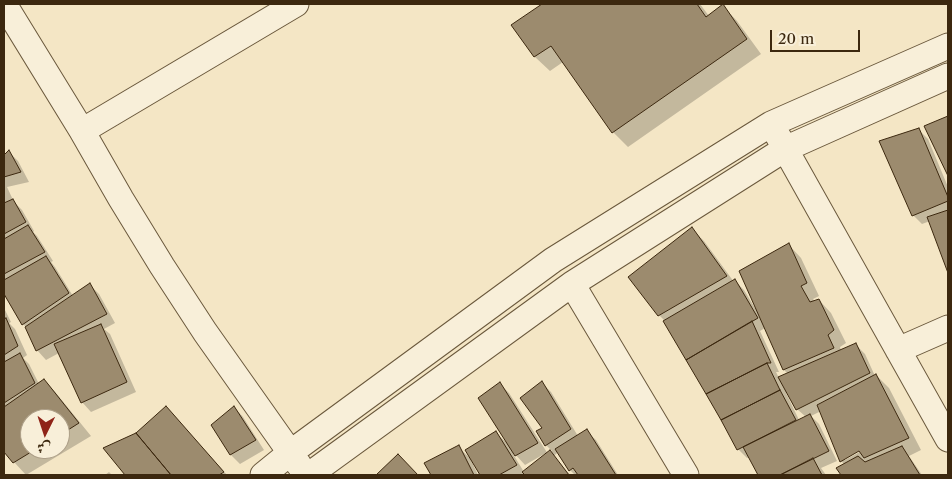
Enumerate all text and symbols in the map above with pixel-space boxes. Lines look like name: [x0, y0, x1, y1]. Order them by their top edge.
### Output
scale bar: [772, 20, 862, 52]
text: 20 m: [778, 29, 814, 48]
north arrow: [20, 409, 70, 459]
text: ش: [36, 439, 52, 457]

